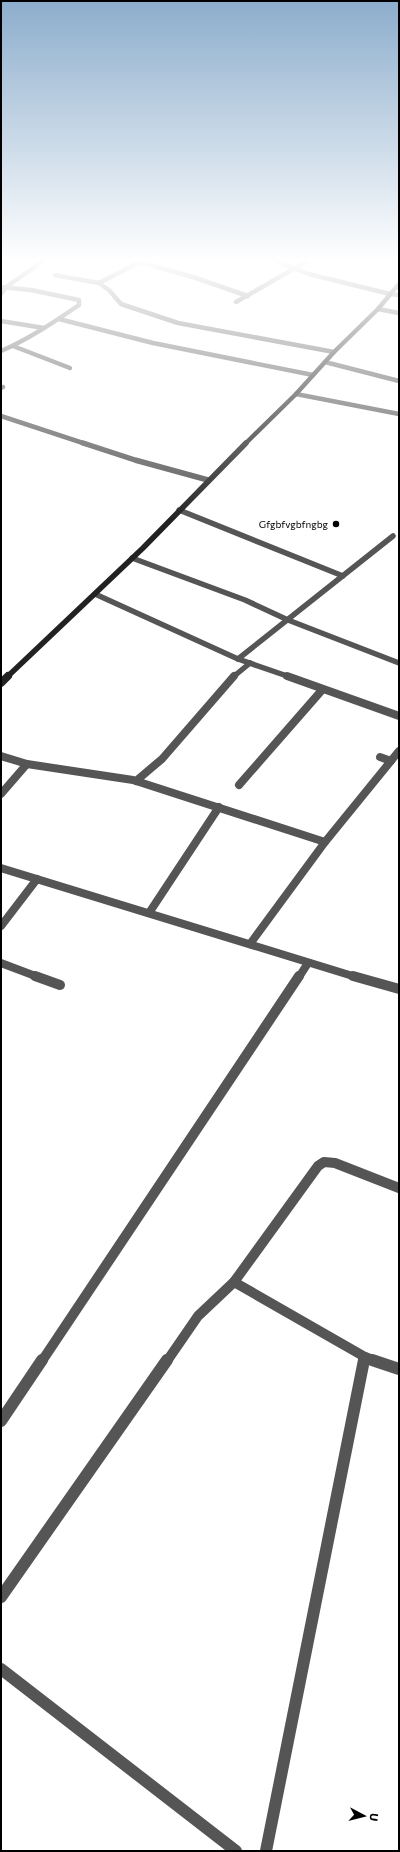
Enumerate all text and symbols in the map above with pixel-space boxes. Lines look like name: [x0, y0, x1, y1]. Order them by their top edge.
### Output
place label: Gfgbfvgbfngbg: [259, 518, 329, 530]
marker: Gfgbfvgbfngbg: [331, 519, 341, 529]
north arrow: [344, 1796, 384, 1836]
text: U: [367, 1813, 381, 1822]

